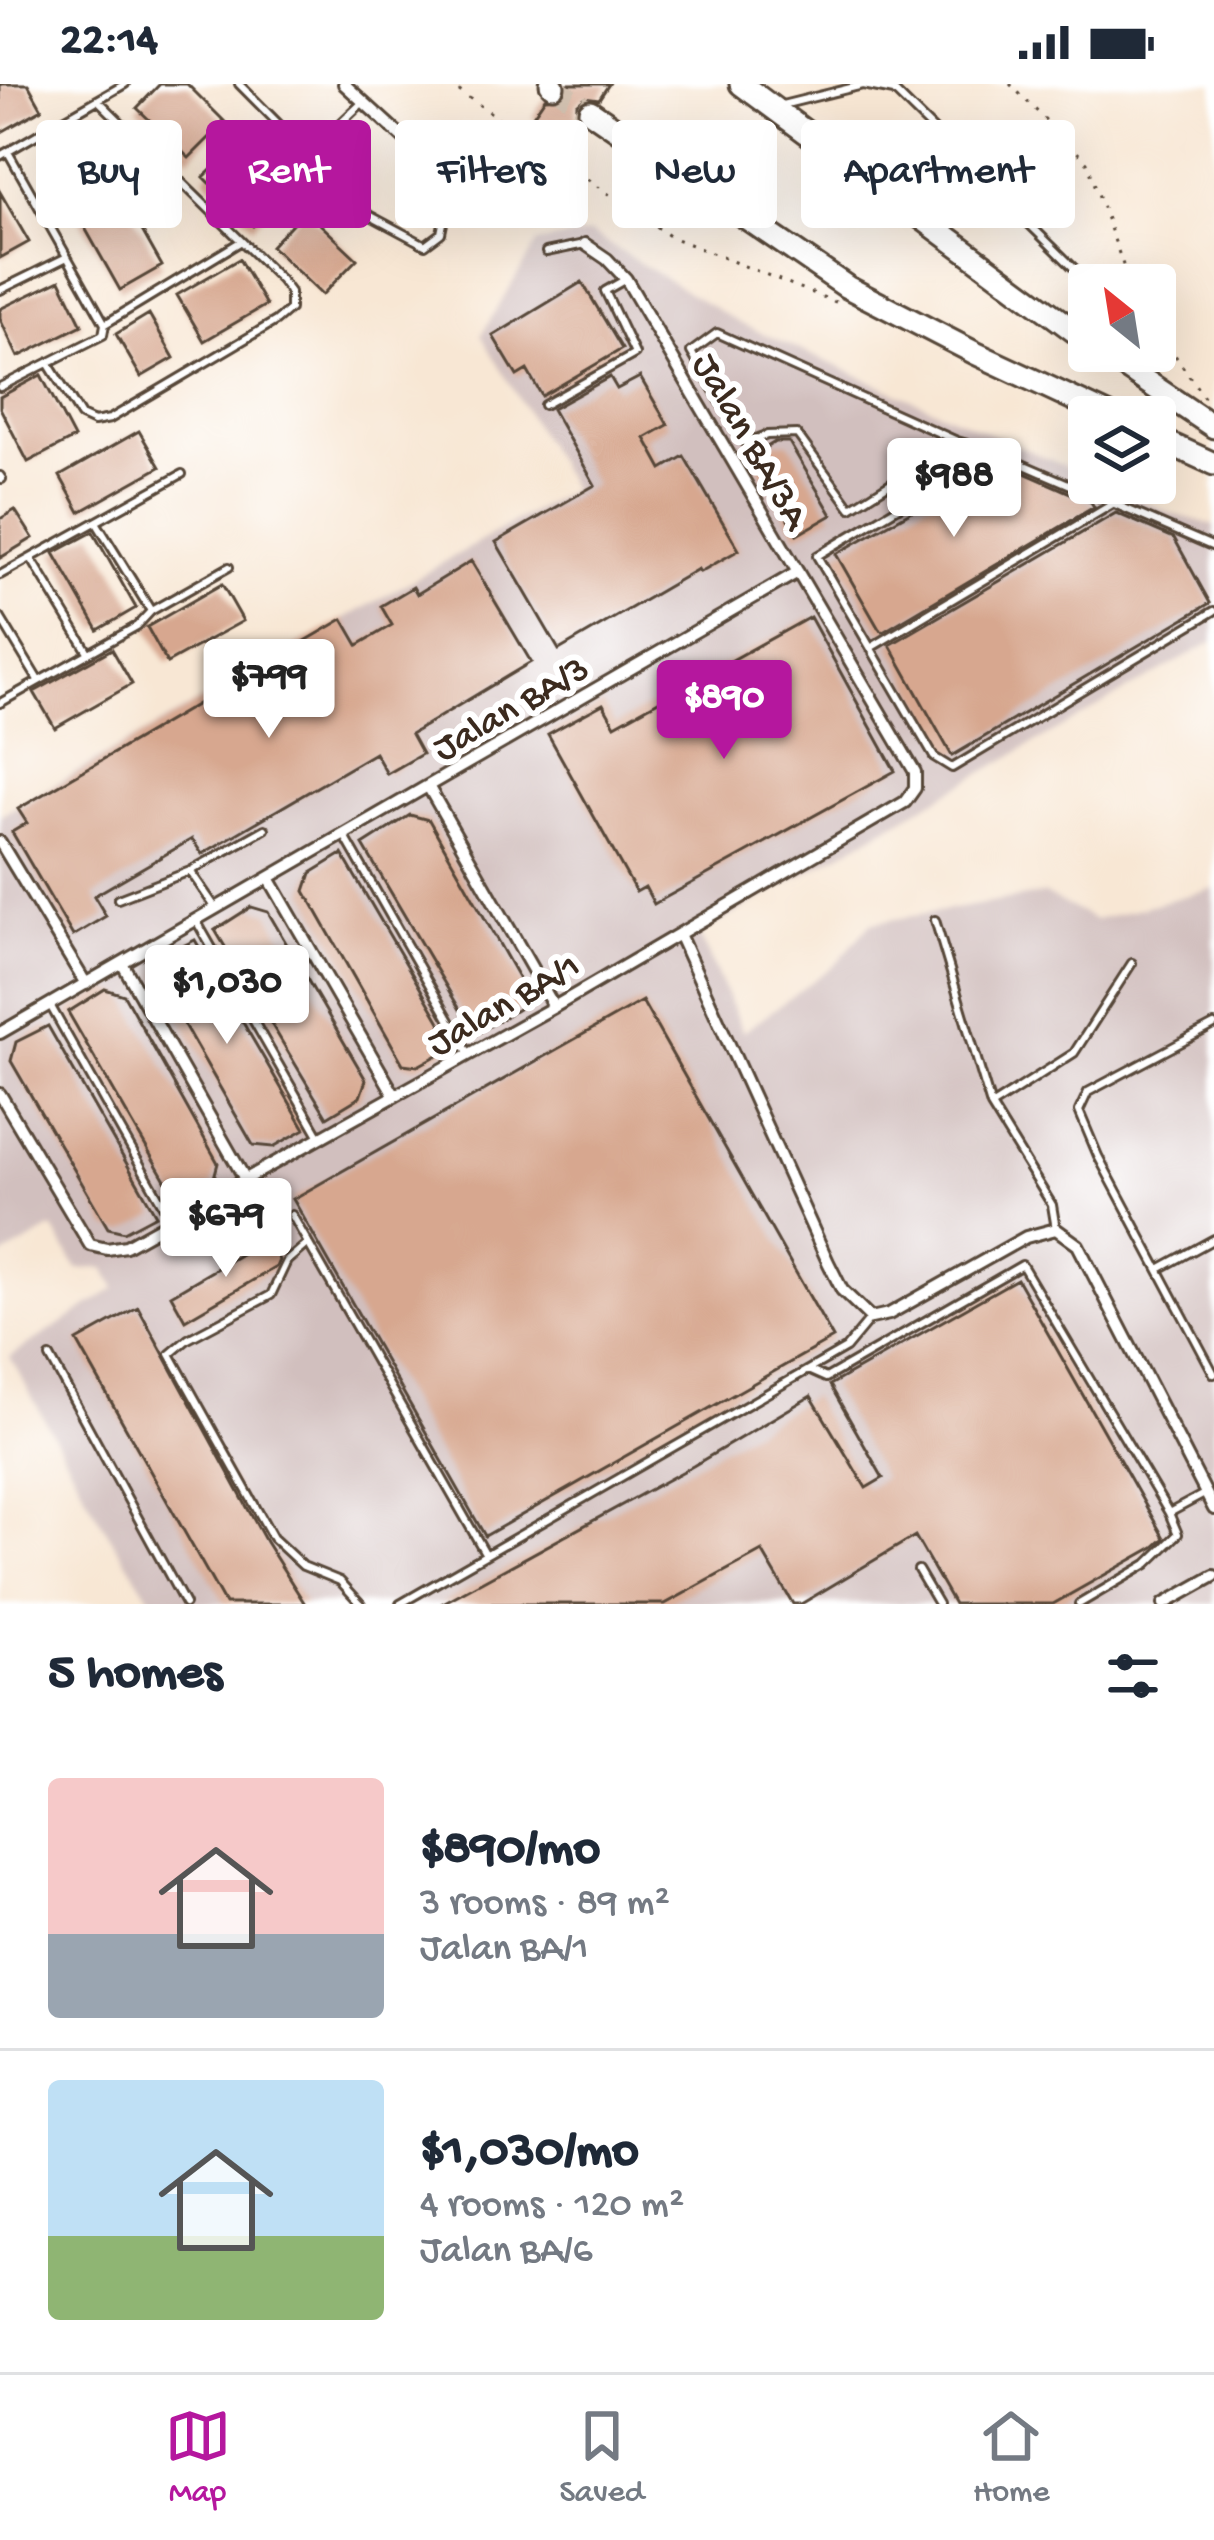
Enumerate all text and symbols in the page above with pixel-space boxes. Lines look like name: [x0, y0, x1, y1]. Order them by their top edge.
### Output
text: 22:14: [60, 16, 158, 69]
chip: Buy: [36, 120, 182, 228]
chip: Rent: [206, 120, 371, 228]
chip: Filters: [395, 120, 588, 228]
chip: New: [612, 120, 777, 228]
chip: Apartment: [801, 120, 1075, 228]
north arrow: [1068, 264, 1176, 372]
map controls: [1068, 264, 1176, 504]
street label: Jalan BA/3A: [679, 346, 818, 541]
button: layers: [1068, 396, 1176, 504]
pin: $988: [883, 438, 1025, 540]
text: $988: [914, 454, 994, 500]
pin: $799: [198, 639, 340, 741]
street label: Jalan BA/3: [426, 648, 599, 774]
text: $799: [231, 655, 307, 701]
pin: $890: [653, 660, 795, 762]
text: $890: [684, 676, 764, 722]
pin: $1,030: [129, 945, 325, 1047]
street label: Jalan BA/1: [421, 945, 590, 1069]
text: $1,030: [172, 961, 282, 1007]
pin: $679: [155, 1178, 297, 1280]
text: $679: [187, 1194, 265, 1240]
icon: filters: [1100, 1643, 1166, 1709]
text: 5 homes: [48, 1646, 222, 1706]
text: $890/mo: [420, 1822, 600, 1882]
icon: home: [144, 1826, 288, 1970]
text: 3 rooms · 89 m²: [420, 1882, 670, 1928]
text: Jalan BA/1: [420, 1928, 588, 1974]
text: $1,030/mo: [420, 2124, 639, 2184]
icon: home: [144, 2128, 288, 2272]
text: 4 rooms · 120 m²: [420, 2184, 684, 2230]
text: Jalan BA/6: [420, 2230, 592, 2276]
tab: Map: [165, 2403, 231, 2513]
tab: Saved: [560, 2403, 644, 2513]
tab: Home: [973, 2403, 1049, 2513]

